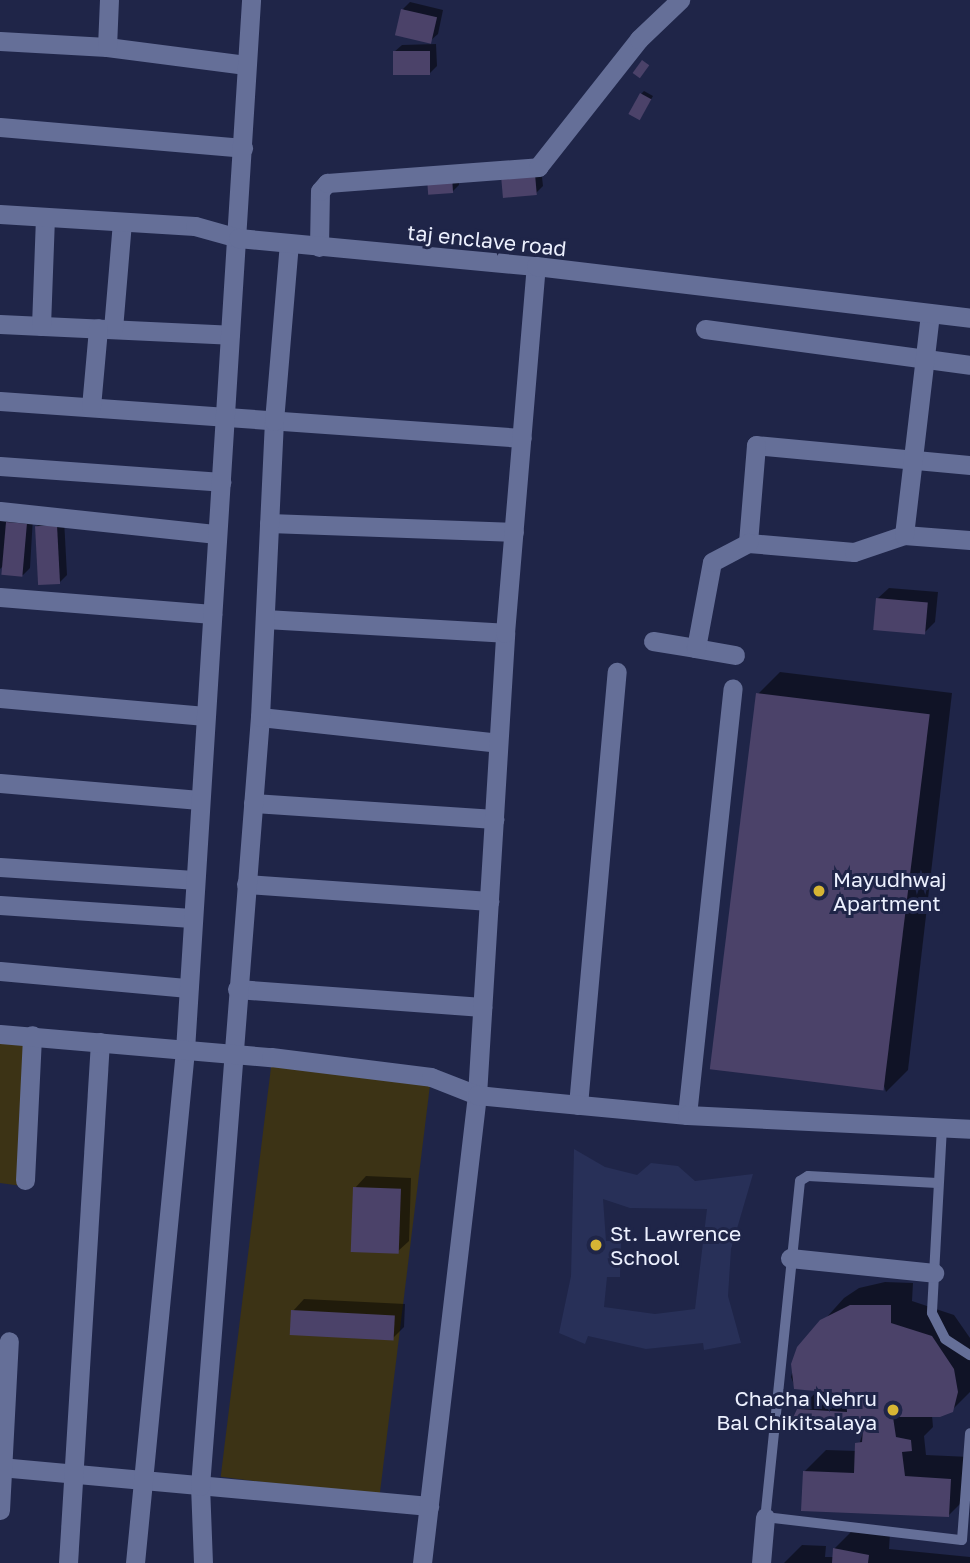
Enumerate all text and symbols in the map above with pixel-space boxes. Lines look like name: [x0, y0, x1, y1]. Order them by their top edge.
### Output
street label: taj enclave road: [406, 219, 568, 261]
place label: Mayudhwaj Apartment: [833, 866, 947, 916]
marker: Mayudhwaj Apartment: [811, 883, 827, 899]
place label: St. Lawrence School: [610, 1220, 741, 1270]
marker: St. Lawrence School: [588, 1237, 604, 1253]
place label: Chacha Nehru Bal Chikitsalaya: [716, 1385, 877, 1435]
marker: Chacha Nehru Bal Chikitsalaya: [883, 1400, 903, 1420]

